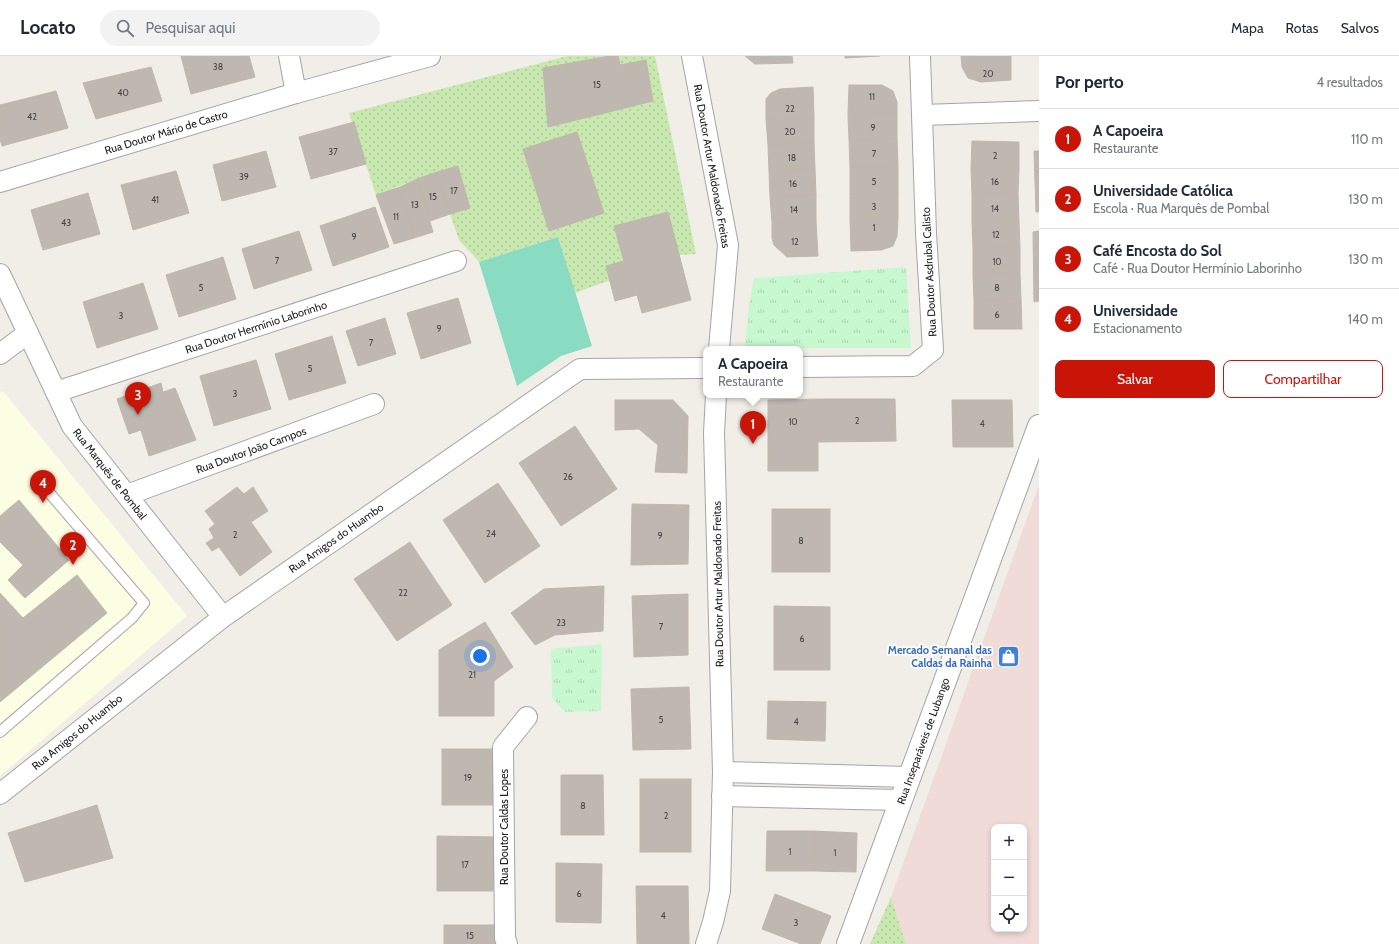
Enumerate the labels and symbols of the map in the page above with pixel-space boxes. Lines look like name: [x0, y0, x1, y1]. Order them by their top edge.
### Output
house number: 38: [213, 61, 223, 72]
house number: 20: [983, 68, 994, 79]
house number: 15: [593, 79, 601, 90]
street label: Rua Doutor Artur Maldonado Freitas: [691, 83, 733, 249]
house number: 40: [117, 87, 129, 98]
house number: 11: [869, 91, 875, 102]
house number: 22: [785, 103, 795, 114]
street label: Rua Doutor Mário de Castro: [103, 107, 229, 157]
house number: 42: [27, 111, 37, 122]
house number: 9: [870, 122, 876, 133]
house number: 20: [785, 126, 796, 137]
house number: 37: [328, 146, 338, 157]
house number: 7: [872, 148, 877, 159]
house number: 2: [993, 150, 998, 161]
house number: 18: [788, 152, 796, 163]
house number: 39: [239, 171, 249, 182]
house number: 5: [872, 176, 877, 187]
house number: 16: [991, 176, 999, 187]
house number: 16: [789, 178, 797, 189]
house number: 17: [450, 185, 458, 196]
house number: 15: [429, 191, 437, 202]
house number: 41: [151, 194, 159, 205]
house number: 13: [411, 199, 419, 210]
house number: 3: [872, 201, 877, 212]
house number: 14: [991, 203, 999, 214]
house number: 14: [790, 204, 798, 215]
street label: Rua Doutor Asdrubal Calisto: [919, 207, 939, 337]
house number: 11: [393, 211, 399, 222]
house number: 43: [61, 217, 71, 228]
house number: 1: [873, 222, 876, 233]
house number: 12: [992, 229, 1000, 240]
house number: 9: [351, 231, 357, 242]
house number: 12: [791, 236, 799, 247]
house number: 7: [275, 255, 280, 266]
house number: 10: [992, 256, 1002, 267]
house number: 5: [199, 282, 204, 293]
house number: 8: [994, 282, 1000, 293]
street label: Rua Doutor Hermínio Laborinho: [183, 297, 329, 357]
house number: 6: [994, 309, 1000, 320]
house number: 3: [119, 310, 124, 321]
house number: 9: [436, 323, 442, 334]
house number: 7: [369, 337, 374, 348]
house number: 5: [308, 363, 313, 374]
pin: 3: [125, 382, 151, 415]
house number: 3: [233, 388, 238, 399]
pin: 1: [740, 411, 766, 444]
house number: 2: [855, 415, 860, 426]
house number: 10: [788, 416, 798, 427]
house number: 4: [979, 418, 985, 429]
street label: Rua Doutor João Campos: [194, 423, 308, 476]
street label: Rua Marquês de Pombal: [70, 426, 150, 523]
pin: 4: [30, 470, 56, 503]
house number: 26: [563, 471, 573, 482]
street label: Rua Amigos do Huambo: [286, 500, 386, 576]
street label: Rua Doutor Artur Maldonado Freitas: [710, 500, 726, 667]
house number: 24: [486, 528, 496, 539]
house number: 2: [233, 529, 238, 540]
house number: 9: [657, 530, 663, 541]
pin: 2: [60, 532, 86, 565]
house number: 8: [798, 535, 804, 546]
house number: 22: [398, 587, 408, 598]
house number: 23: [556, 617, 566, 628]
house number: 7: [659, 621, 664, 632]
house number: 6: [799, 633, 805, 644]
place label: Mercado Semanal das Caldas da Rainha: [888, 643, 993, 670]
shop icon: Mercado Semanal das Caldas da Rainha: [995, 643, 1021, 669]
your location: [470, 646, 490, 666]
house number: 21: [468, 669, 476, 680]
street label: Rua Inseparáveis de Lubango: [894, 676, 952, 806]
street label: Rua Amigos do Huambo: [29, 691, 125, 773]
house number: 5: [659, 714, 664, 725]
house number: 4: [793, 716, 799, 727]
street label: Rua Doutor Caldas Lopes: [497, 768, 511, 885]
house number: 19: [464, 772, 472, 783]
house number: 8: [580, 800, 586, 811]
house number: 2: [664, 810, 669, 821]
house number: 1: [789, 846, 792, 857]
house number: 1: [834, 847, 837, 858]
house number: 17: [461, 859, 469, 870]
house number: 6: [576, 888, 582, 899]
house number: 4: [660, 910, 666, 921]
house number: 3: [794, 917, 799, 928]
house number: 15: [466, 930, 474, 941]

